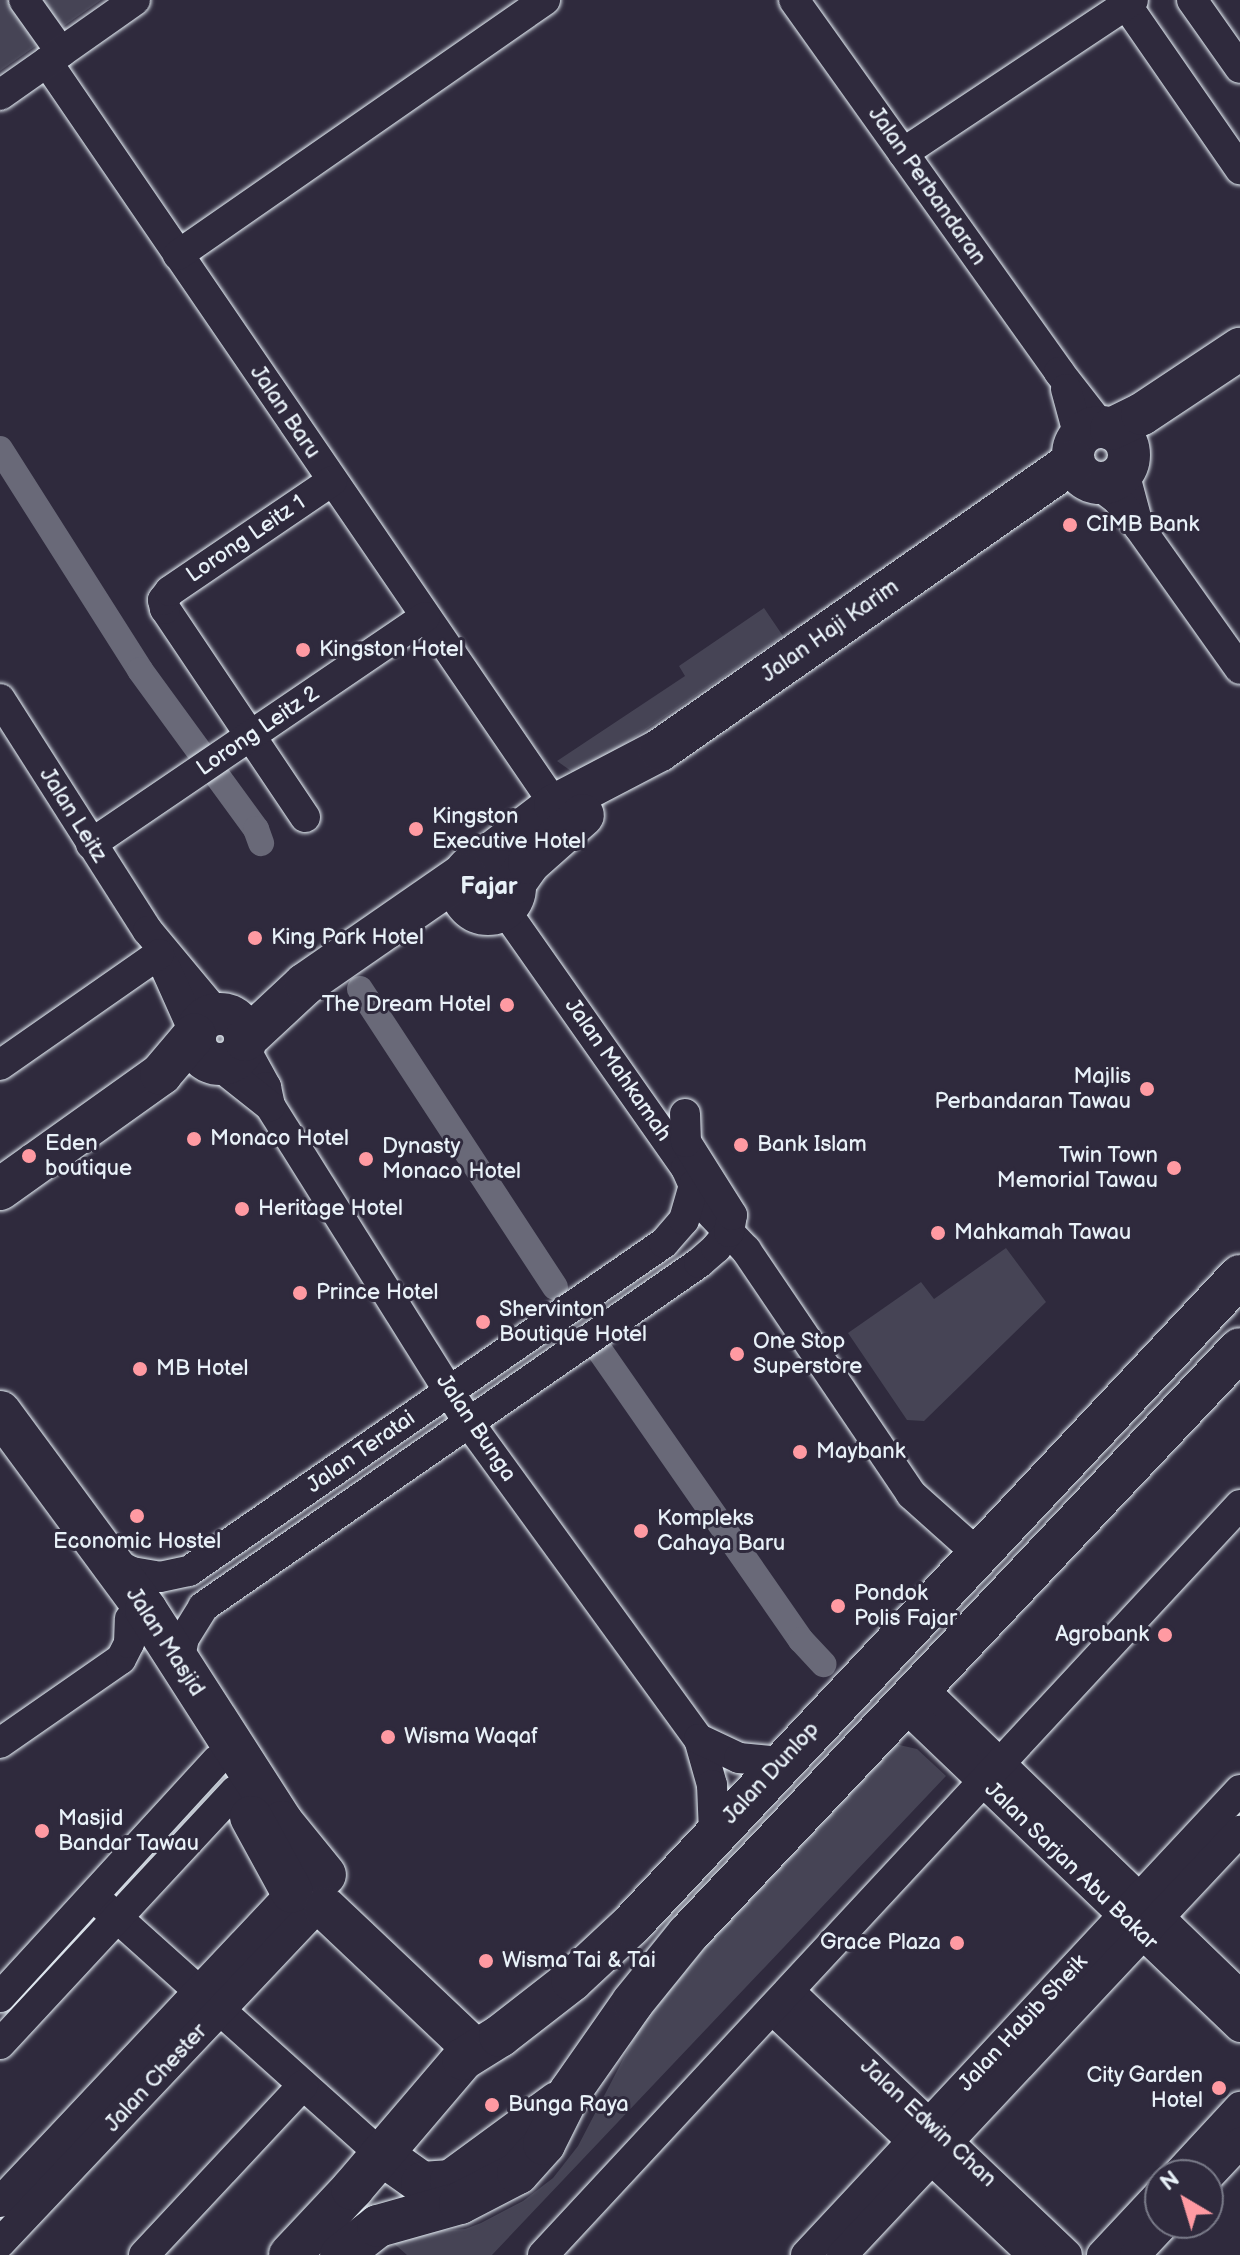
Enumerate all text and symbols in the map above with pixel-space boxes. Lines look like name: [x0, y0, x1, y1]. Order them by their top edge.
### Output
street label: Jalan Perbandaran: [862, 102, 992, 270]
street label: Jalan Baru: [244, 360, 326, 464]
street label: Lorong Leitz 1: [182, 490, 310, 588]
place label: CIMB Bank: [1086, 512, 1199, 538]
marker: CIMB Bank: [1061, 516, 1079, 534]
street label: Jalan Haji Karim: [756, 574, 904, 688]
place label: Kingston Hotel: [319, 637, 464, 663]
marker: Kingston Hotel: [294, 641, 312, 659]
street label: Lorong Leitz 2: [192, 680, 324, 782]
street label: Jalan Leitz: [34, 763, 112, 867]
place label: Kingston Executive Hotel: [432, 803, 586, 854]
marker: Kingston Executive Hotel: [407, 820, 425, 838]
district label: Fajar: [460, 873, 518, 901]
place label: King Park Hotel: [271, 925, 424, 951]
marker: King Park Hotel: [246, 929, 264, 947]
place label: The Dream Hotel: [322, 992, 491, 1018]
street label: Jalan Mahkamah: [559, 993, 677, 1147]
marker: The Dream Hotel: [498, 996, 516, 1014]
place label: Majlis Perbandaran Tawau: [934, 1063, 1131, 1114]
marker: Majlis Perbandaran Tawau: [1138, 1080, 1156, 1098]
place label: Monaco Hotel: [210, 1126, 349, 1152]
place label: Eden boutique: [45, 1130, 132, 1182]
marker: Monaco Hotel: [185, 1130, 203, 1148]
place label: Bank Islam: [757, 1132, 867, 1158]
place label: Dynasty Monaco Hotel: [382, 1133, 521, 1184]
marker: Bank Islam: [732, 1136, 750, 1154]
place label: Twin Town Memorial Tawau: [996, 1142, 1158, 1194]
marker: Eden boutique: [20, 1147, 38, 1165]
marker: Dynasty Monaco Hotel: [357, 1150, 375, 1168]
marker: Twin Town Memorial Tawau: [1165, 1159, 1183, 1177]
place label: Heritage Hotel: [258, 1196, 403, 1222]
marker: Heritage Hotel: [233, 1200, 251, 1218]
place label: Mahkamah Tawau: [954, 1220, 1132, 1246]
marker: Mahkamah Tawau: [929, 1224, 947, 1242]
place label: Prince Hotel: [316, 1280, 438, 1306]
marker: Prince Hotel: [291, 1284, 309, 1302]
place label: Shervinton Boutique Hotel: [499, 1296, 647, 1348]
marker: Shervinton Boutique Hotel: [474, 1313, 492, 1331]
place label: One Stop Superstore: [753, 1328, 862, 1380]
marker: One Stop Superstore: [728, 1345, 746, 1363]
place label: MB Hotel: [156, 1356, 248, 1382]
marker: MB Hotel: [131, 1360, 149, 1378]
street label: Jalan Bunga: [430, 1369, 522, 1487]
street label: Jalan Teratai: [302, 1405, 420, 1499]
place label: Maybank: [816, 1439, 905, 1465]
marker: Maybank: [791, 1443, 809, 1461]
place label: Kompleks Cahaya Baru: [657, 1505, 785, 1556]
marker: Economic Hostel: [128, 1507, 146, 1525]
marker: Kompleks Cahaya Baru: [632, 1522, 650, 1540]
place label: Economic Hostel: [53, 1529, 221, 1555]
place label: Pondok Polis Fajar: [854, 1580, 957, 1632]
street label: Jalan Masjid: [120, 1583, 210, 1701]
marker: Pondok Polis Fajar: [829, 1597, 847, 1615]
place label: Agrobank: [1055, 1622, 1149, 1648]
marker: Agrobank: [1156, 1626, 1174, 1644]
street label: Jalan Dunlop: [717, 1717, 825, 1829]
place label: Wisma Waqaf: [404, 1724, 539, 1750]
marker: Wisma Waqaf: [379, 1728, 397, 1746]
street label: Jalan Sarjan Abu Bakar: [979, 1776, 1163, 1956]
place label: Masjid Bandar Tawau: [58, 1805, 200, 1856]
marker: Masjid Bandar Tawau: [33, 1822, 51, 1840]
place label: Grace Plaza: [820, 1930, 941, 1956]
marker: Grace Plaza: [948, 1934, 966, 1952]
place label: Wisma Tai & Tai: [502, 1948, 657, 1974]
street label: Jalan Habib Sheik: [953, 1949, 1093, 2097]
marker: Wisma Tai & Tai: [477, 1952, 495, 1970]
street label: Jalan Chester: [99, 2019, 213, 2137]
street label: Jalan Edwin Chan: [855, 2053, 1001, 2193]
place label: City Garden Hotel: [1085, 2062, 1203, 2114]
marker: City Garden Hotel: [1210, 2079, 1228, 2097]
place label: Bunga Raya: [508, 2092, 629, 2118]
marker: Bunga Raya: [483, 2096, 501, 2114]
north arrow: [1144, 2159, 1224, 2239]
text: N: [1155, 2166, 1185, 2197]

